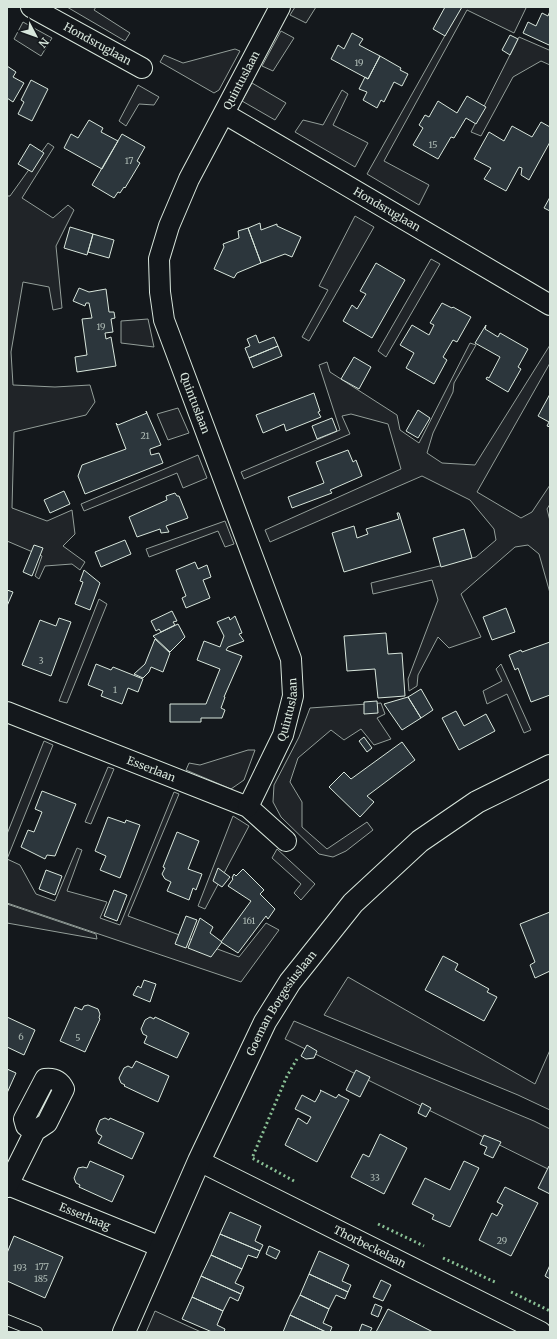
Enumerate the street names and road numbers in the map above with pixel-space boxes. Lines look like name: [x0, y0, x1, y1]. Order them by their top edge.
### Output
street label: Hondsruglaan: [61, 19, 135, 68]
street label: Quintuslaan: [220, 48, 263, 112]
street label: Hondsruglaan: [351, 184, 424, 235]
street label: Quintuslaan: [177, 370, 213, 436]
street label: Quintuslaan: [274, 677, 300, 744]
street label: Esserlaan: [125, 753, 178, 785]
street label: Goeman Borgesiuslaan: [243, 947, 320, 1058]
street label: Esserhaag: [57, 1200, 113, 1233]
street label: Thorbeckelaan: [331, 1222, 409, 1271]

